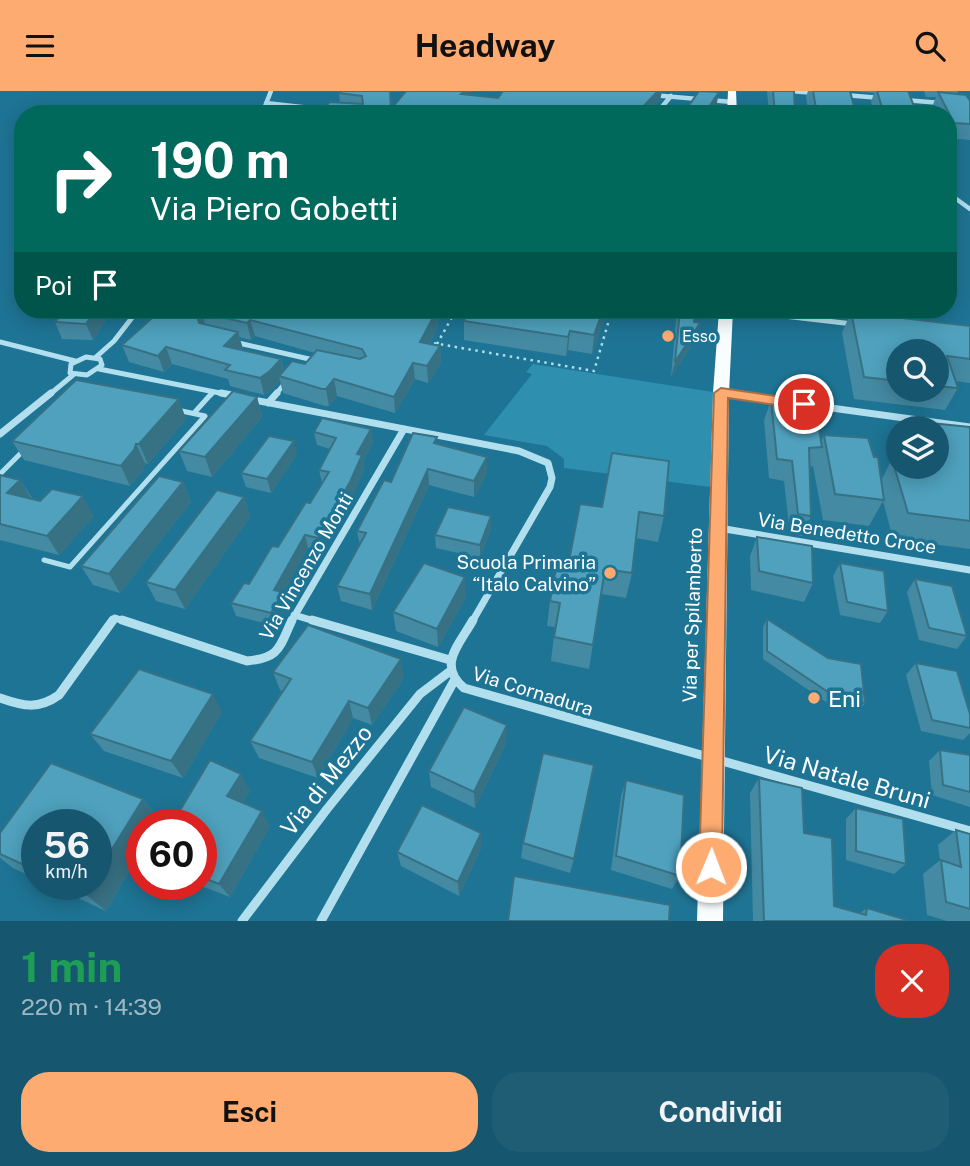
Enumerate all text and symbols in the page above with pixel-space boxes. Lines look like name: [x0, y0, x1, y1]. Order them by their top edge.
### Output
icon: menu: [21, 27, 59, 65]
text: Headway: [415, 27, 555, 64]
icon: search: [911, 27, 949, 65]
text: 190 m: [150, 131, 290, 189]
icon: right: [35, 133, 126, 224]
text: Via Piero Gobetti: [150, 190, 399, 227]
icon: arrive: [86, 266, 124, 304]
text: Poi: [35, 270, 72, 301]
place label: Esso: [682, 327, 717, 346]
marker: Esso: [660, 328, 676, 344]
map controls: [886, 339, 949, 479]
button: search: [886, 339, 949, 402]
pin: [774, 374, 834, 434]
icon: arrive: [785, 385, 823, 423]
button: layers: [886, 416, 949, 479]
street label: Via Vincenzo Monti: [255, 488, 357, 644]
street label: Via Benedetto Croce: [756, 508, 938, 558]
street label: Via per Spilamberto: [678, 527, 706, 703]
place label: Scuola Primaria “Italo Calvino”: [457, 551, 596, 595]
marker: Scuola Primaria “Italo Calvino”: [602, 565, 618, 581]
street label: Via Cornadura: [470, 662, 596, 720]
place label: Eni: [828, 685, 861, 712]
marker: Eni: [806, 690, 822, 706]
street label: Via di Mezzo: [275, 719, 377, 841]
street label: Via Natale Bruni: [760, 740, 934, 814]
speed limit sign: 60: [126, 809, 217, 900]
text: 56: [43, 825, 90, 866]
position arrow: [674, 830, 748, 904]
text: km/h: [45, 861, 88, 882]
text: 1 min: [21, 942, 122, 991]
button: close: [875, 944, 949, 1018]
text: 220 m · 14:39: [21, 993, 162, 1020]
button: Esci: [21, 1072, 478, 1152]
button: Condividi: [492, 1072, 949, 1152]

